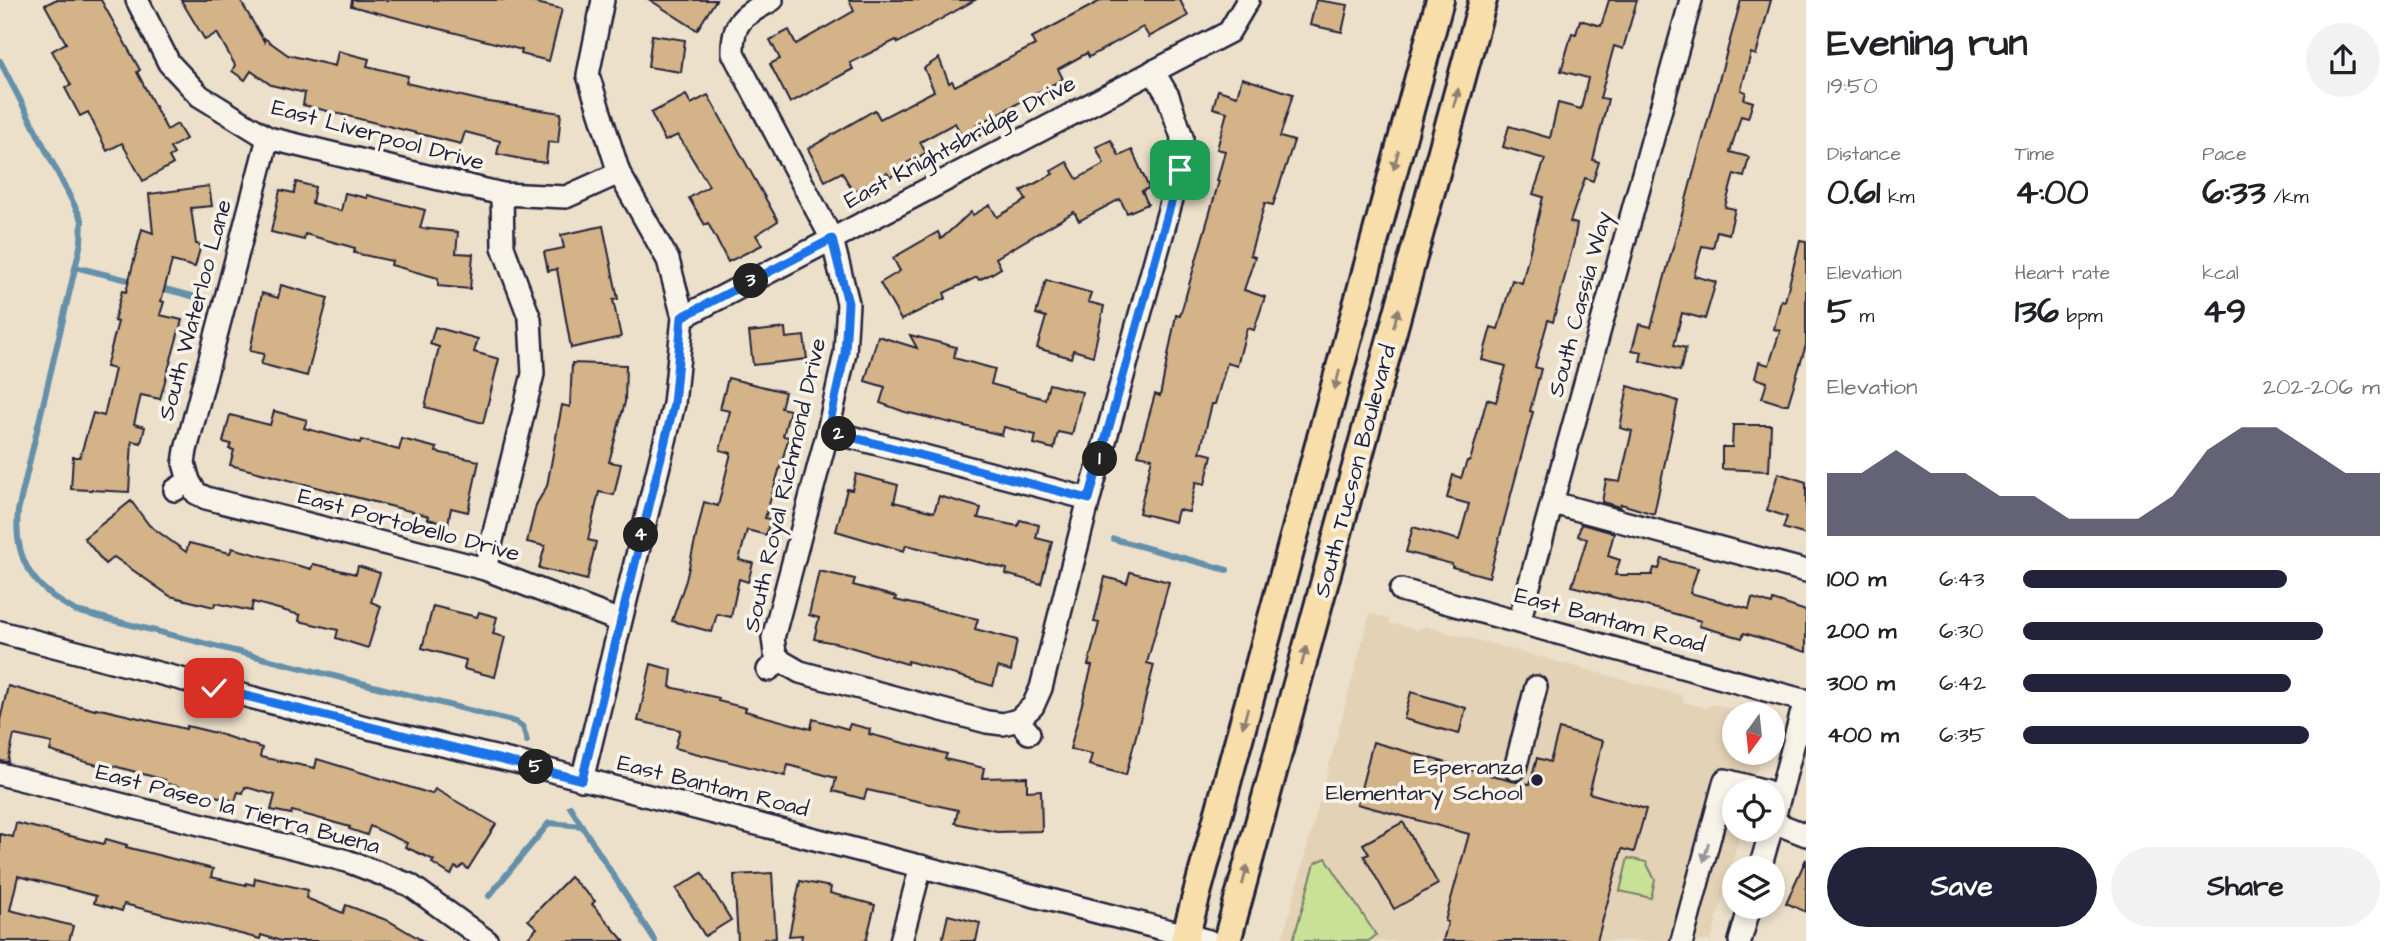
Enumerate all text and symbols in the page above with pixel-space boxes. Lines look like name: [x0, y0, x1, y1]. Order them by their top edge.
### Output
text: Evening run: [1827, 18, 2028, 70]
button: share: [2306, 23, 2380, 97]
street label: East Knightsbridge Drive: [838, 67, 1082, 218]
text: 19:50: [1827, 70, 1878, 102]
one-way arrow: [1451, 87, 1462, 109]
street label: East Liverpool Drive: [268, 91, 488, 179]
pin: [1150, 140, 1210, 200]
text: Distance: [1827, 141, 1901, 168]
text: Time: [2015, 141, 2054, 168]
text: Pace: [2202, 141, 2246, 168]
one-way arrow: [1390, 150, 1401, 172]
icon: arrive: [1161, 151, 1199, 189]
text: 0.61: [1827, 168, 1880, 217]
text: 4:00: [2015, 168, 2088, 217]
text: 6:33: [2202, 168, 2266, 217]
text: km: [1880, 184, 1915, 211]
text: /km: [2266, 184, 2308, 211]
street label: South Waterloo Lane: [150, 196, 240, 424]
street label: South Cassia Way: [1540, 207, 1621, 401]
text: Elevation: [1827, 260, 1902, 287]
text: Heart rate: [2015, 260, 2110, 287]
text: kcal: [2202, 260, 2239, 287]
pin: 3: [734, 264, 768, 298]
text: 3: [746, 267, 755, 294]
text: 5: [1827, 287, 1852, 336]
text: 136: [2015, 287, 2059, 336]
text: 49: [2202, 287, 2246, 336]
text: m: [1852, 303, 1874, 330]
text: bpm: [2059, 303, 2103, 330]
one-way arrow: [1392, 307, 1402, 328]
street label: South Royal Richmond Drive: [736, 335, 835, 635]
street label: South Tucson Boulevard: [1306, 341, 1404, 601]
one-way arrow: [1331, 370, 1341, 391]
text: Elevation: [1827, 371, 1918, 403]
text: 202–206 m: [2263, 371, 2380, 403]
pin: 2: [822, 416, 856, 452]
text: 2: [833, 420, 844, 447]
pin: 1: [1082, 442, 1118, 476]
text: 1: [1098, 445, 1101, 472]
street label: East Portobello Drive: [295, 480, 523, 570]
pin: 4: [624, 518, 658, 552]
text: 4: [634, 521, 647, 548]
text: 100 m: [1827, 563, 1886, 595]
text: 6:43: [1939, 563, 1985, 595]
street label: East Bantam Road: [1511, 579, 1709, 661]
text: 200 m: [1827, 615, 1896, 647]
text: 6:30: [1939, 615, 1983, 647]
one-way arrow: [1300, 645, 1310, 666]
pin: [184, 658, 244, 718]
text: 300 m: [1827, 667, 1895, 699]
text: 6:42: [1939, 667, 1986, 699]
icon: check: [195, 669, 233, 707]
north arrow: [1722, 702, 1785, 765]
map controls: [1722, 702, 1785, 919]
one-way arrow: [1239, 707, 1250, 729]
text: 400 m: [1827, 719, 1899, 751]
text: 6:35: [1939, 719, 1985, 751]
street label: East Bantam Road: [614, 747, 812, 825]
pin: 5: [518, 750, 554, 784]
place label: Esperanza Elementary School: [1326, 751, 1523, 810]
text: 5: [529, 753, 542, 780]
street label: East Paseo la Tierra Buena: [93, 756, 384, 862]
marker: Esperanza Elementary School: [1529, 772, 1545, 788]
button: locate: [1722, 779, 1785, 842]
one-way arrow: [1700, 841, 1711, 863]
button: Save: [1827, 847, 2097, 927]
button: Share: [2111, 847, 2380, 927]
button: layers: [1722, 856, 1785, 919]
one-way arrow: [1240, 864, 1250, 885]

